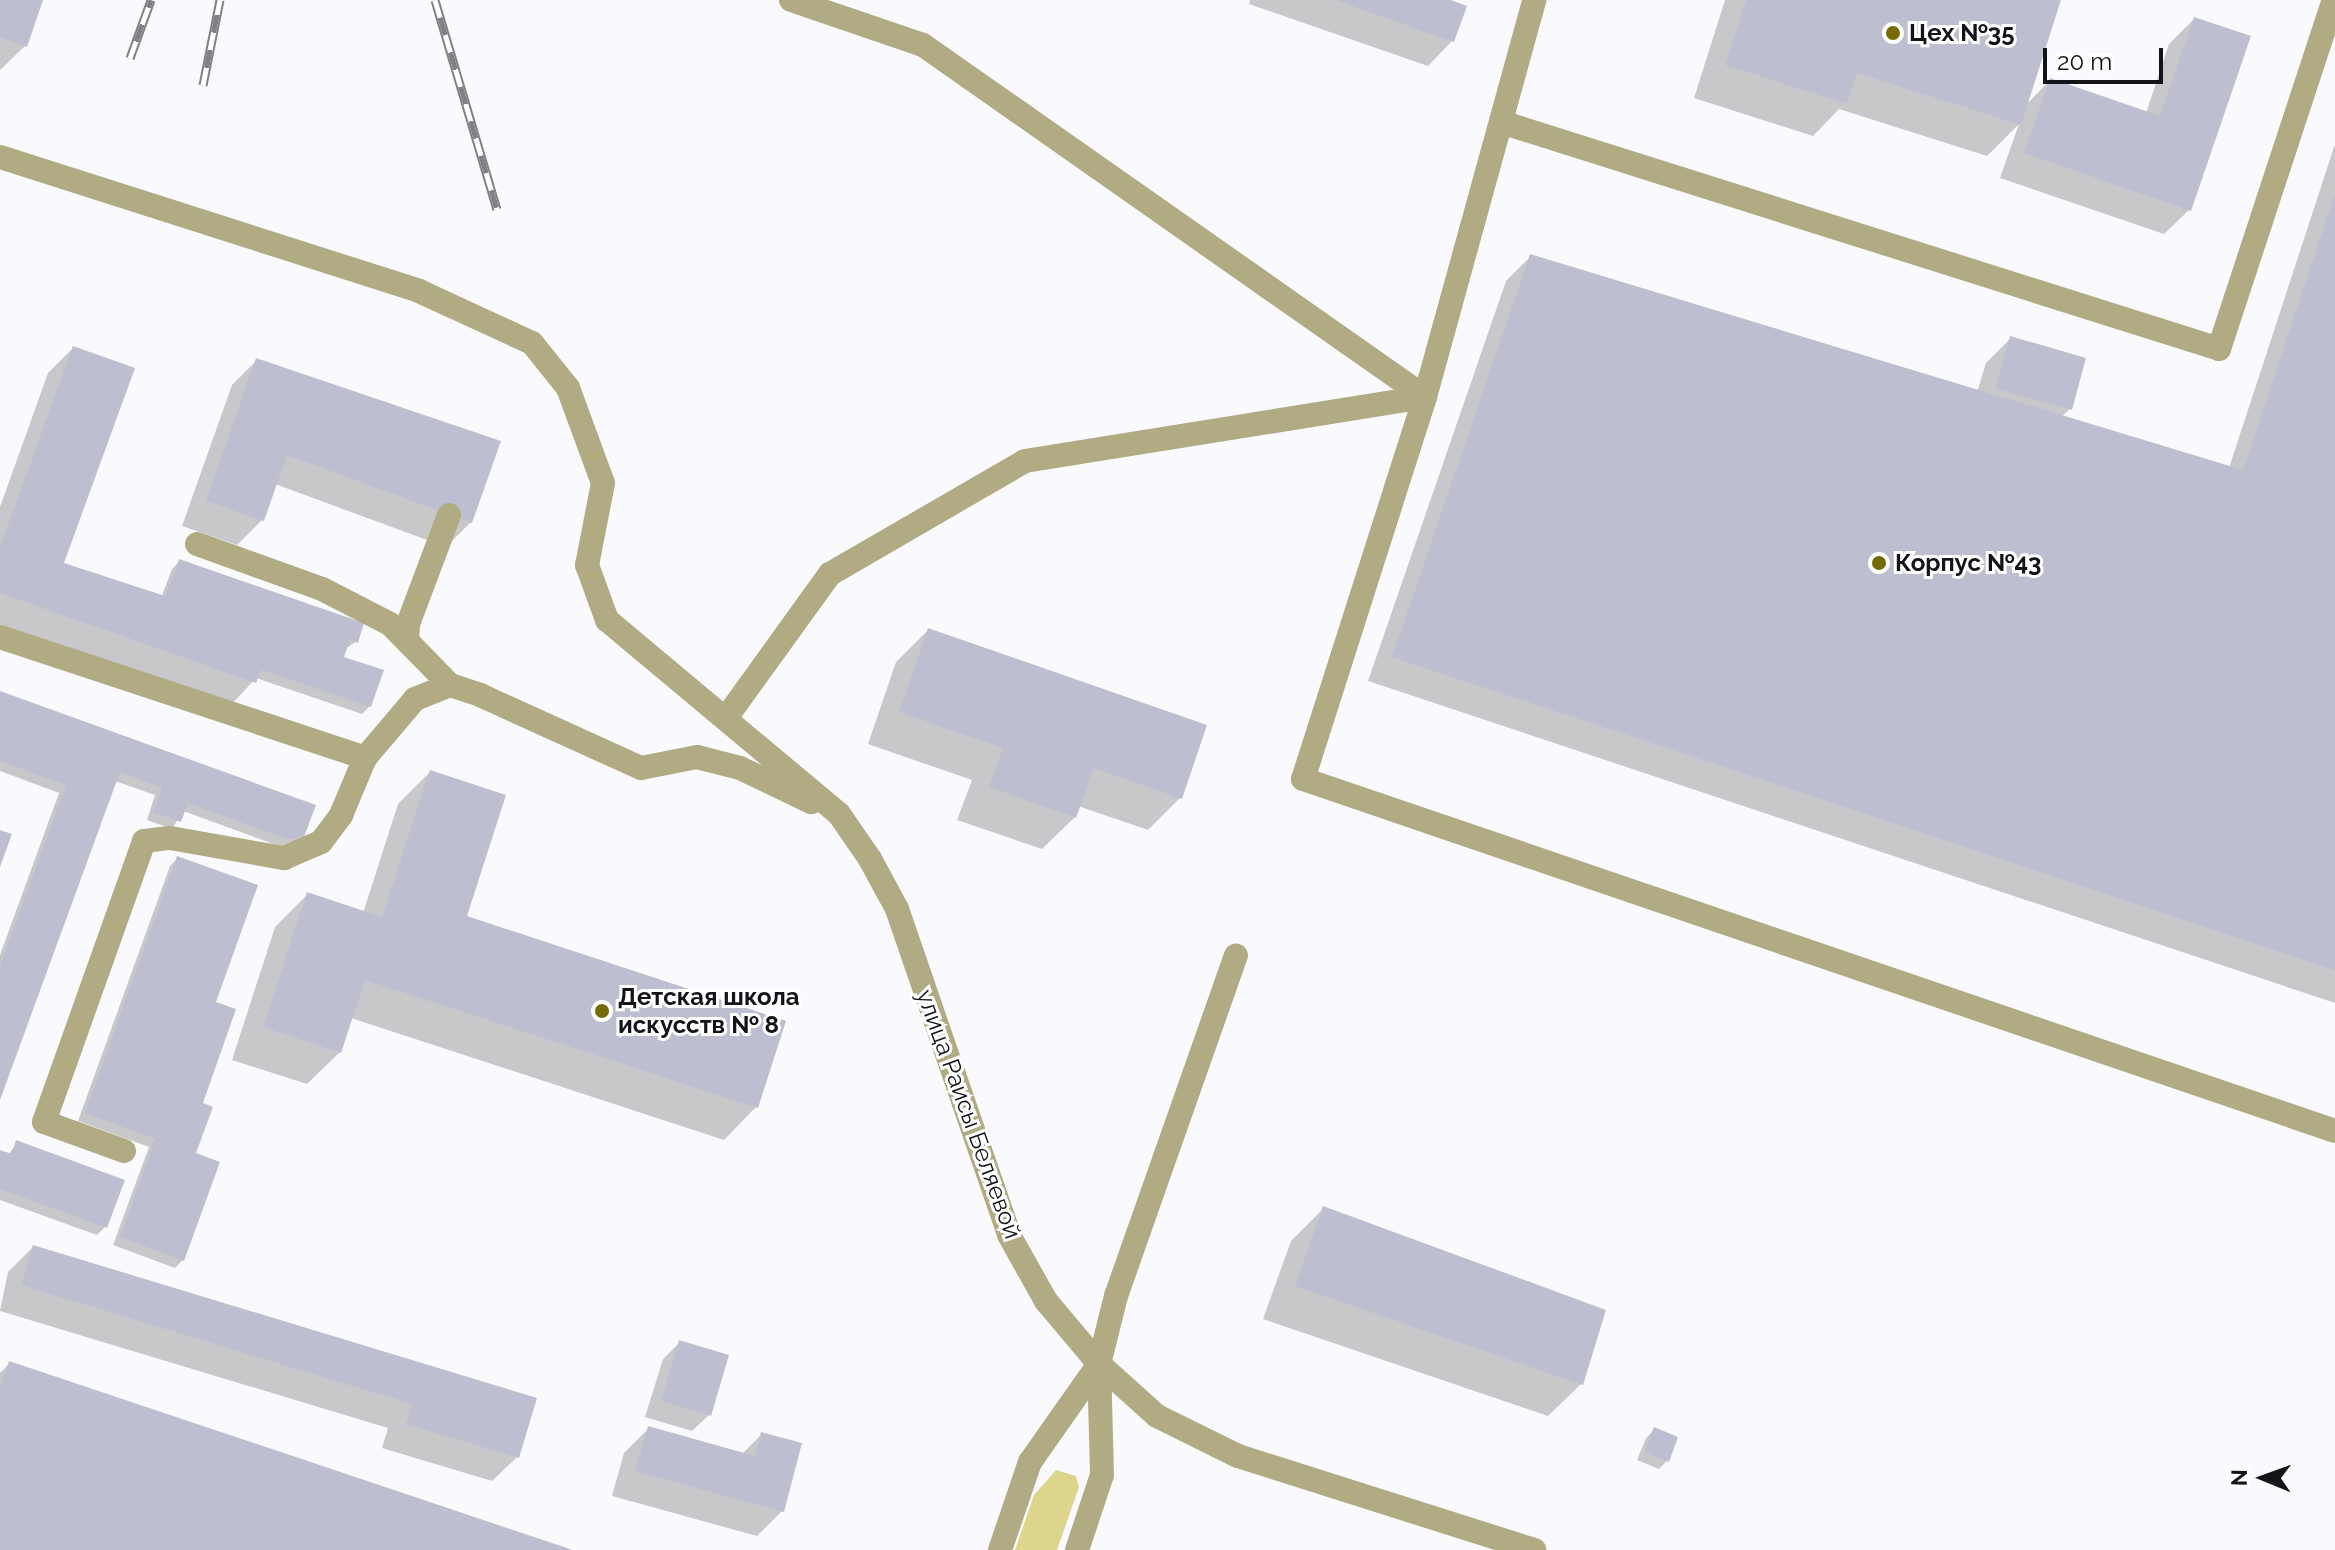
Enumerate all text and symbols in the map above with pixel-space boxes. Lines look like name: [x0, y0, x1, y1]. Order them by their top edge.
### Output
place label: Цех №35: [1909, 19, 2014, 47]
marker: Цех №35: [1884, 24, 1902, 42]
scale bar: [2047, 32, 2167, 82]
text: 20 m: [2057, 47, 2112, 76]
place label: Корпус №43: [1895, 549, 2041, 577]
marker: Корпус №43: [1870, 554, 1888, 572]
place label: Детская школа искусств № 8: [618, 983, 800, 1039]
street label: улица Раисы Беляевой: [910, 986, 1028, 1242]
marker: Детская школа искусств № 8: [593, 1002, 611, 1020]
north arrow: [2223, 1438, 2303, 1518]
text: N: [2226, 1469, 2252, 1486]

